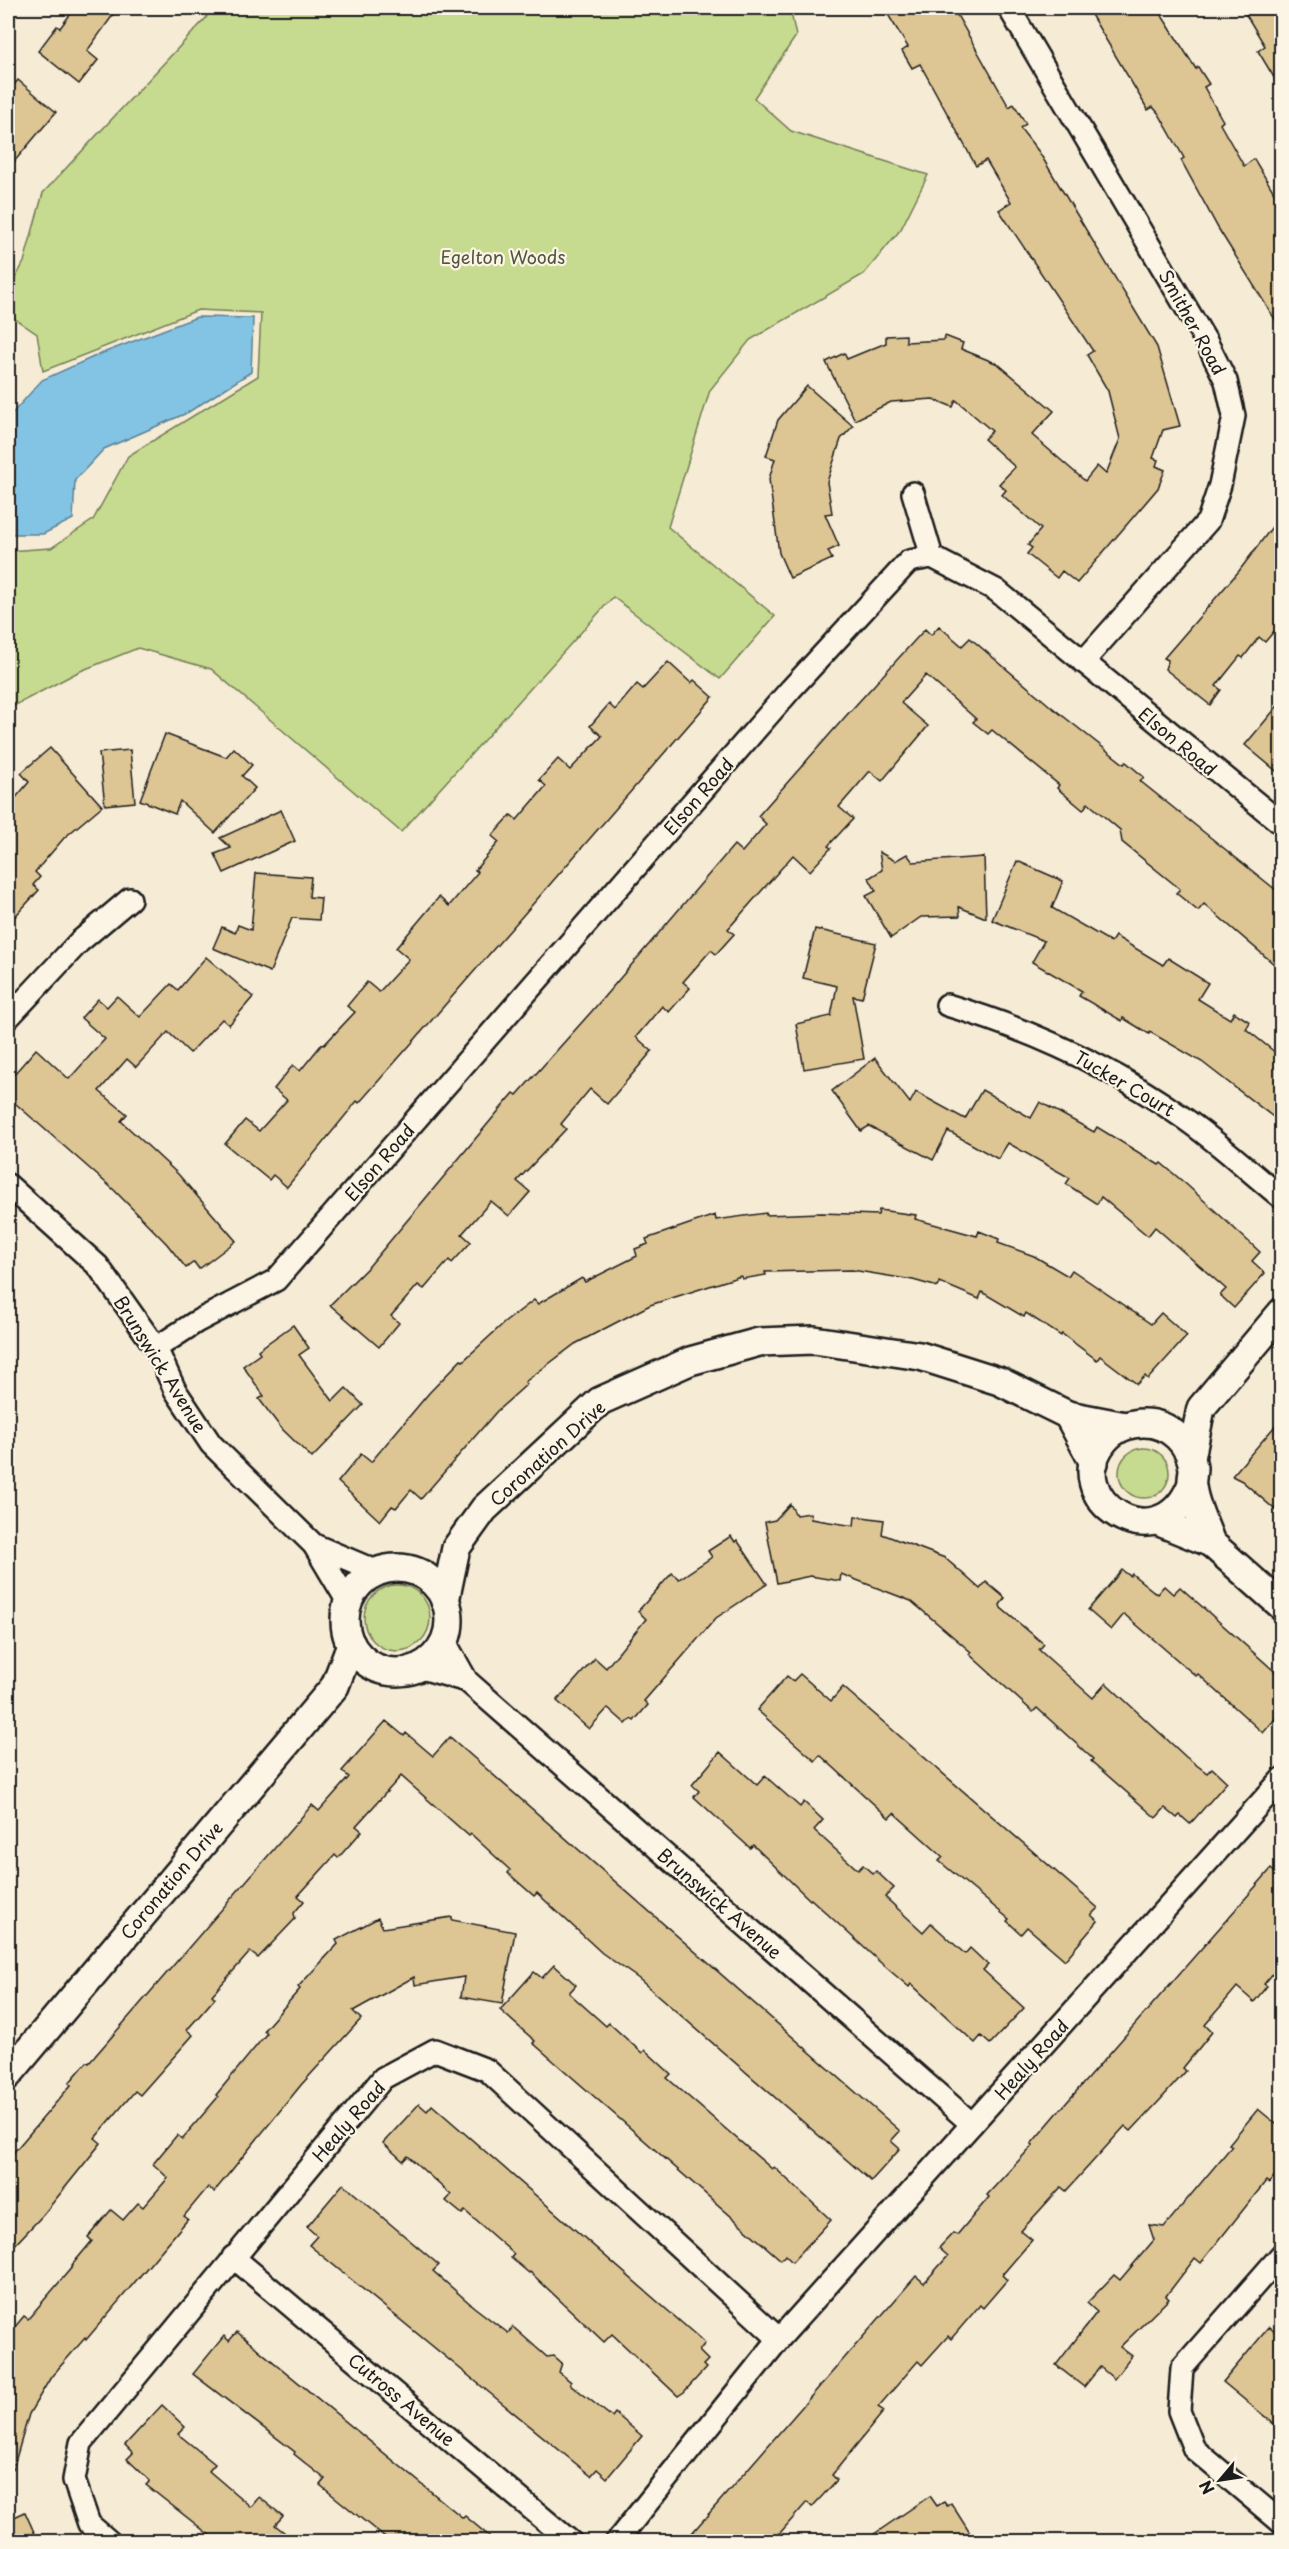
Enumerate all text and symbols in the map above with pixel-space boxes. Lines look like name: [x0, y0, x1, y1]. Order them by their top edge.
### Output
park label: Egelton Woods: [441, 243, 565, 270]
street label: Smither Road: [1153, 264, 1233, 380]
street label: Elson Road: [1133, 700, 1223, 782]
street label: Elson Road: [657, 751, 739, 841]
street label: Tucker Court: [1070, 1043, 1180, 1123]
street label: Elson Road: [338, 1117, 420, 1207]
street label: Brunswick Avenue: [108, 1290, 214, 1438]
street label: Coronation Drive: [483, 1394, 611, 1512]
street label: Coronation Drive: [113, 1815, 229, 1945]
street label: Brunswick Avenue: [652, 1841, 788, 1965]
street label: Healy Road: [988, 2013, 1074, 2105]
street label: Healy Road: [305, 2074, 391, 2168]
street label: Cutross Avenue: [343, 2346, 462, 2452]
north arrow: [1190, 2450, 1250, 2510]
text: N: [1192, 2476, 1220, 2499]

